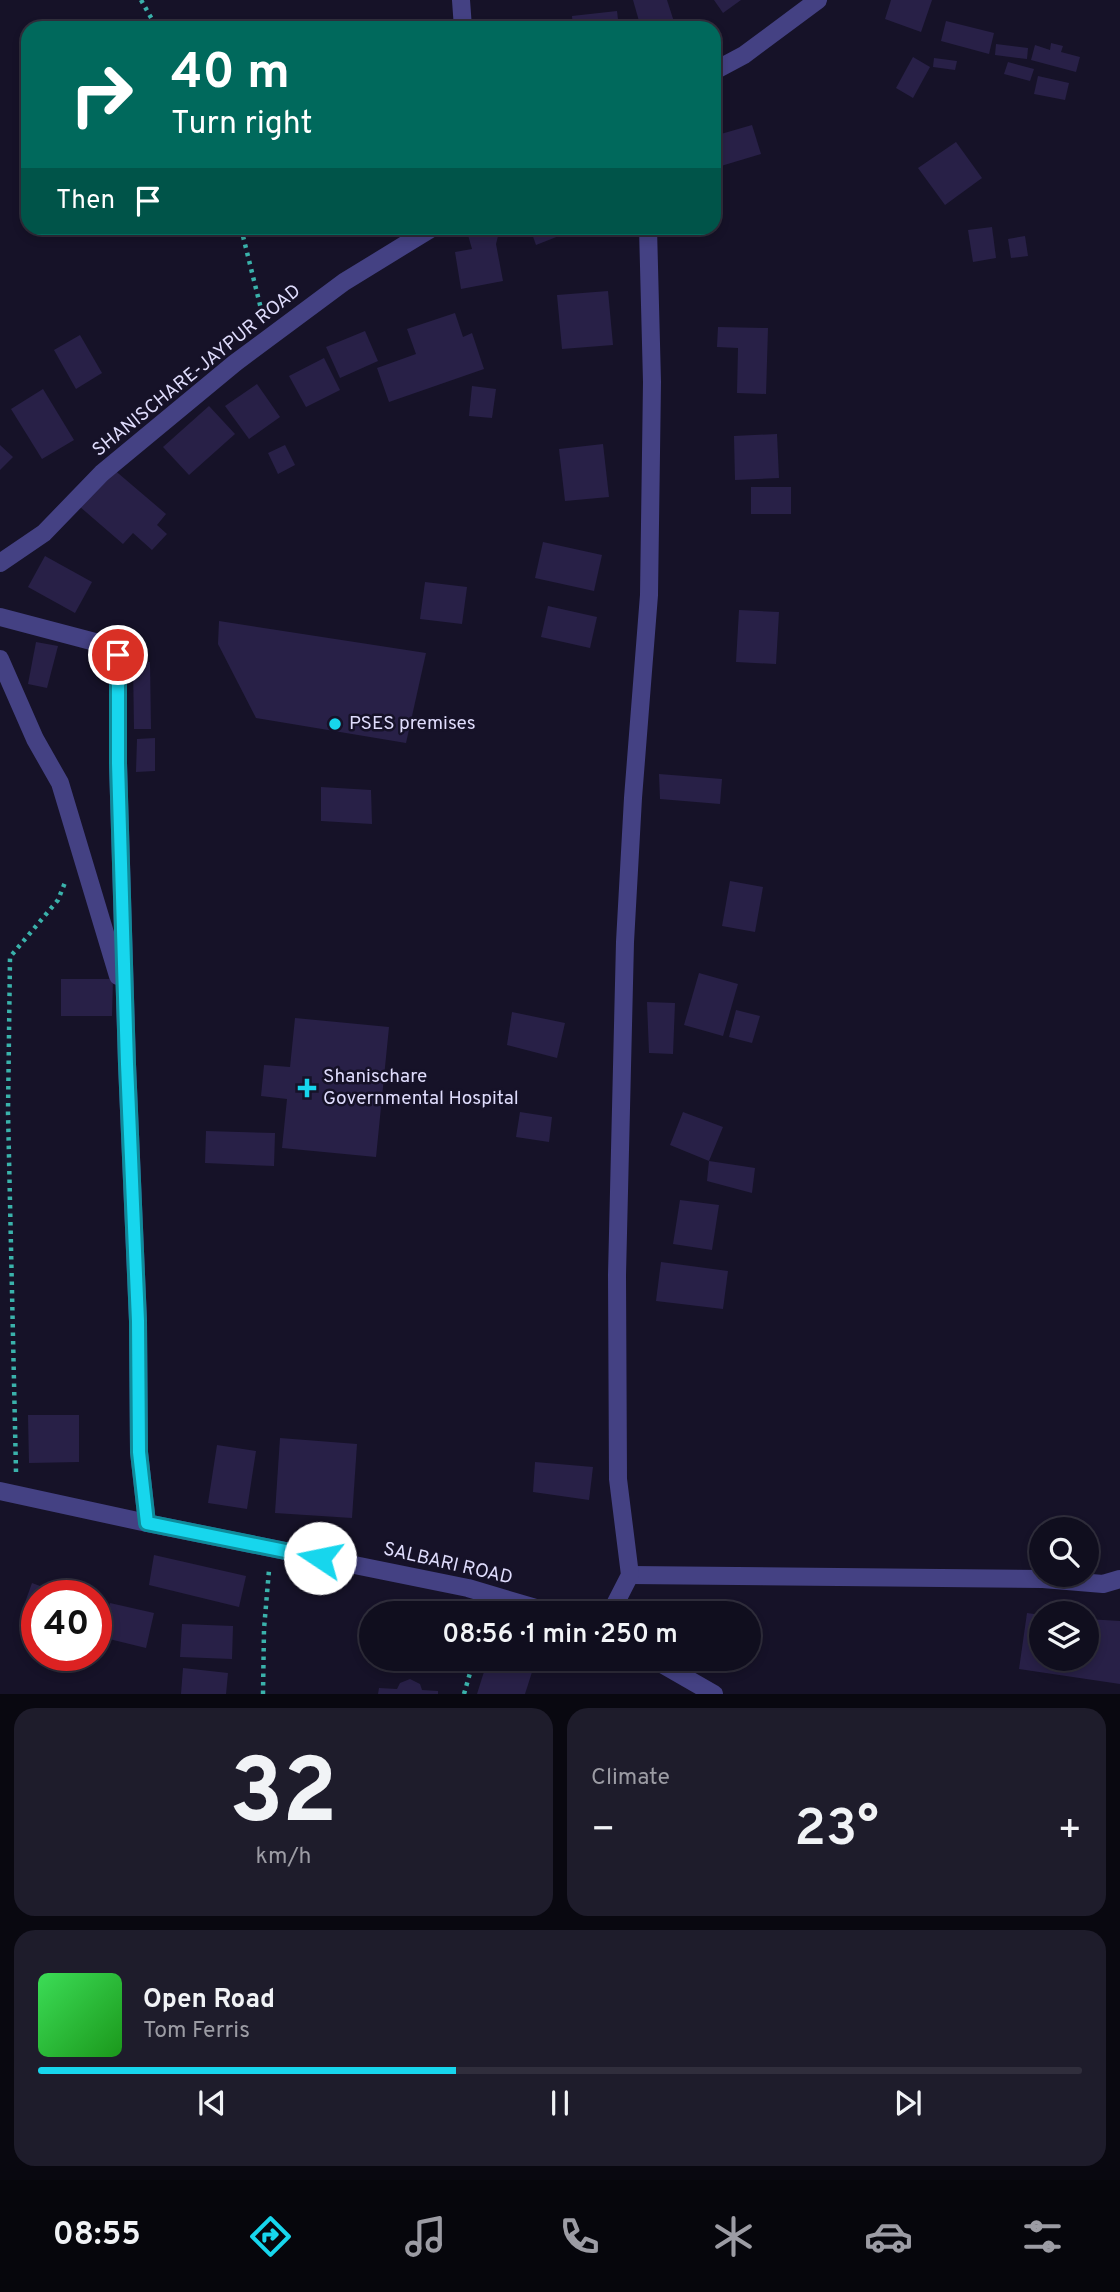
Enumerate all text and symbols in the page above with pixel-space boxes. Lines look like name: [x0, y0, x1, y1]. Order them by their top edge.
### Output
text: 40 m: [171, 44, 290, 106]
icon: right: [56, 49, 147, 140]
text: Turn right: [171, 105, 313, 145]
icon: arrive: [129, 182, 167, 220]
text: Then: [56, 185, 115, 218]
street label: SHANISCHARE-JAYPUR ROAD: [88, 279, 306, 463]
pin: [88, 625, 148, 685]
icon: arrive: [99, 636, 137, 674]
place label: PSES premises: [349, 712, 476, 736]
marker: PSES premises: [327, 716, 343, 732]
place label: Shanischare Governmental Hospital: [323, 1065, 519, 1111]
marker: Shanischare Governmental Hospital: [297, 1078, 317, 1098]
map controls: [1029, 1517, 1099, 1671]
button: search: [1029, 1517, 1099, 1587]
position arrow: [283, 1521, 357, 1595]
street label: SALBARI ROAD: [381, 1537, 515, 1591]
speed limit sign: 40: [21, 1580, 112, 1671]
button: layers: [1029, 1601, 1099, 1671]
text: 08:56 · 1 min · 250 m: [442, 1619, 678, 1652]
text: 32: [229, 1740, 338, 1855]
text: Climate: [591, 1764, 670, 1793]
text: 23°: [794, 1798, 879, 1864]
text: −: [591, 1807, 616, 1856]
text: +: [1057, 1807, 1082, 1856]
text: km/h: [256, 1843, 311, 1872]
text: Open Road: [143, 1984, 275, 2017]
text: Tom Ferris: [143, 2017, 250, 2046]
icon: previous: [193, 2084, 231, 2122]
icon: pause: [541, 2084, 579, 2122]
icon: next: [889, 2084, 927, 2122]
icon: directions: [246, 2212, 295, 2261]
icon: music: [401, 2212, 450, 2261]
icon: phone: [555, 2212, 604, 2261]
icon: climate: [709, 2212, 758, 2261]
icon: car: [864, 2212, 913, 2261]
icon: filters: [1018, 2212, 1067, 2261]
text: 08:55: [53, 2216, 141, 2256]

